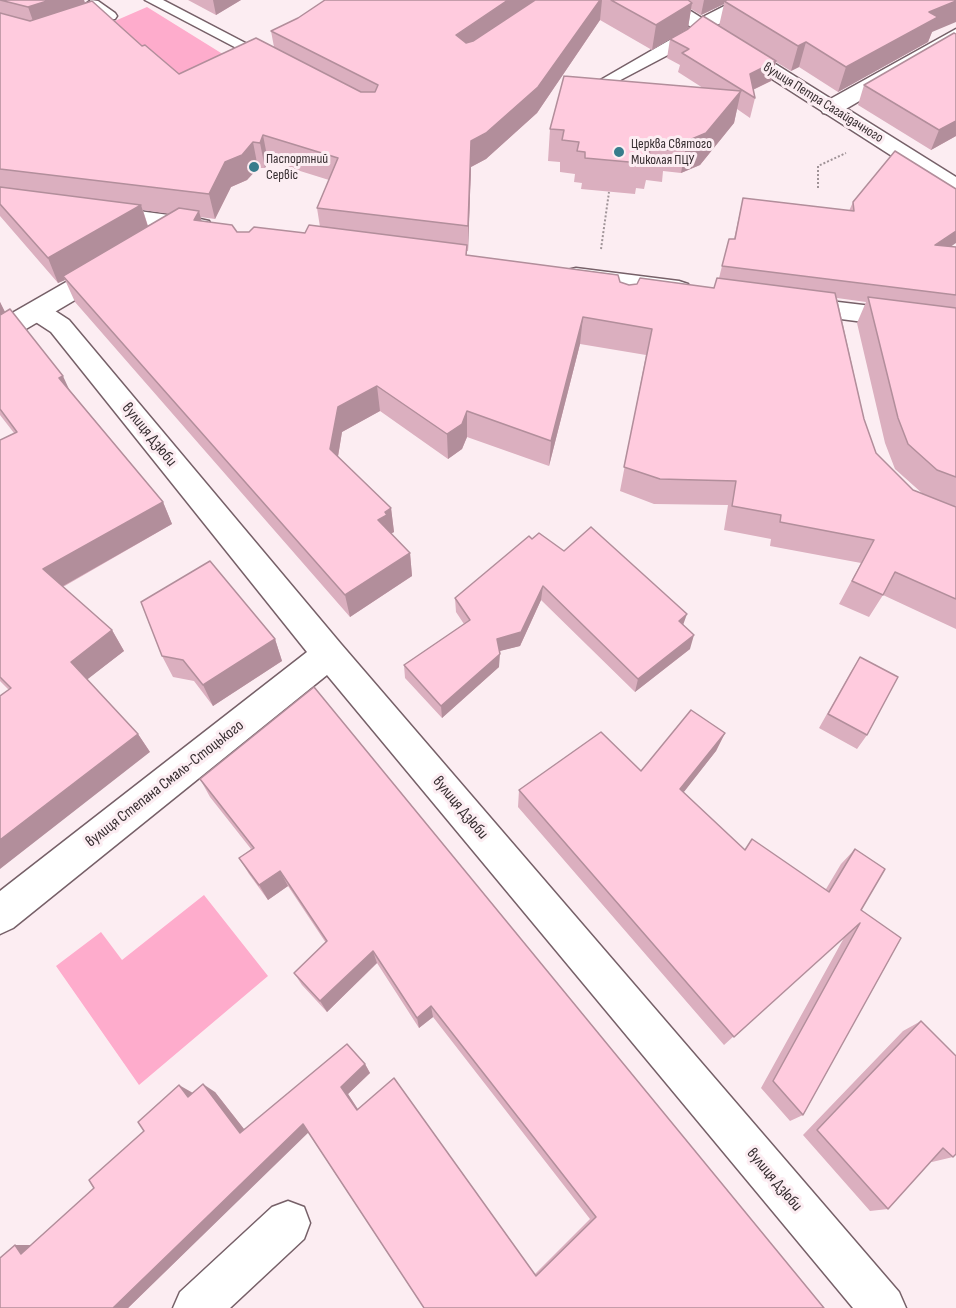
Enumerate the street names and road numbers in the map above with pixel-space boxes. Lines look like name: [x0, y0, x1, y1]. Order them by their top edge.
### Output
street label: вулиця Петра Сагайдачного: [760, 59, 886, 147]
street label: вулиця Дзюби: [118, 399, 180, 471]
street label: вулиця Степана Смаль-Стоцького: [82, 716, 248, 852]
street label: вулиця Дзюби: [428, 773, 492, 843]
street label: вулиця Дзюби: [742, 1145, 806, 1215]

